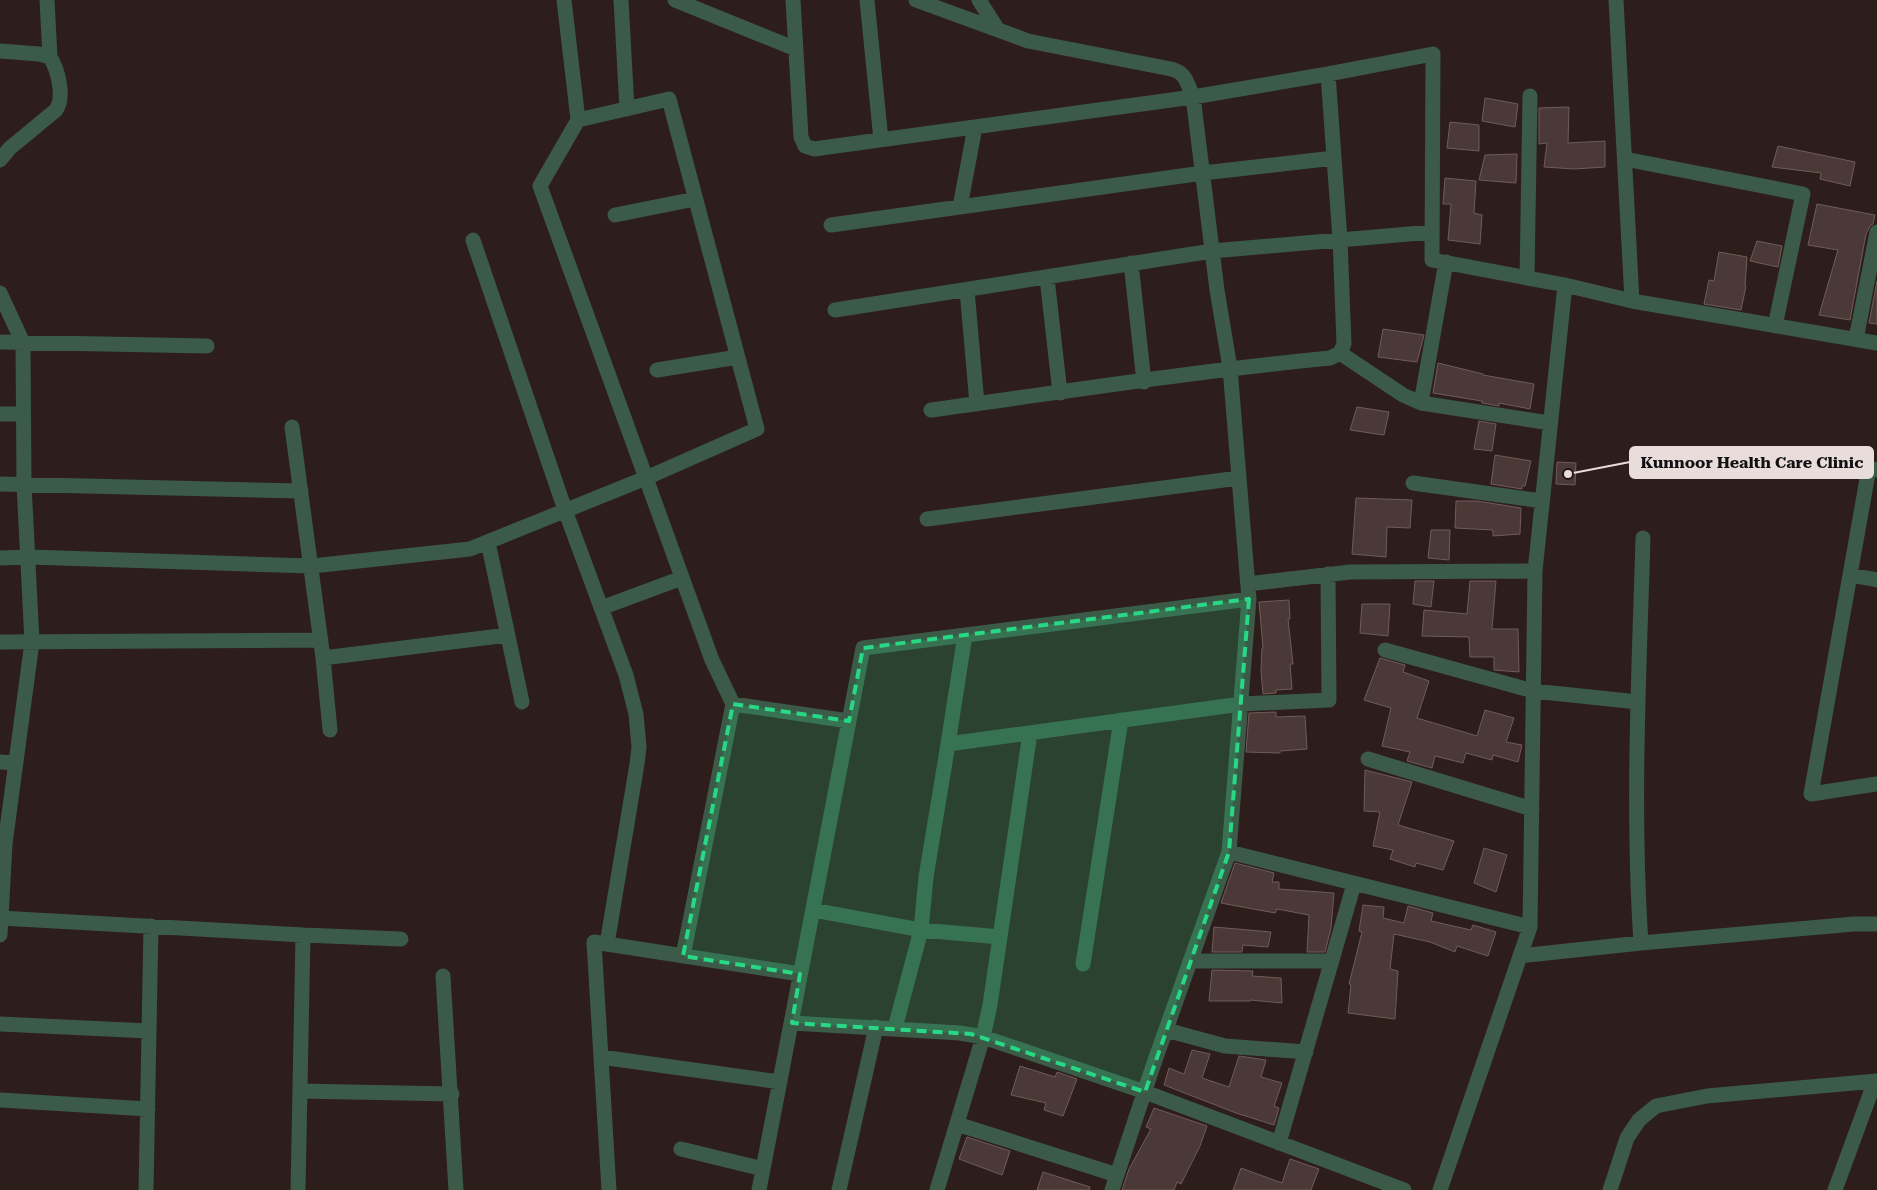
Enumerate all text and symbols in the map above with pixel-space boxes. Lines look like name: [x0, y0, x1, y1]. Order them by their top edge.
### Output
callout: Kunnoor Health Care Clinic: [1630, 447, 1873, 478]
text: Kunnoor Health Care Clinic: [1641, 453, 1863, 472]

